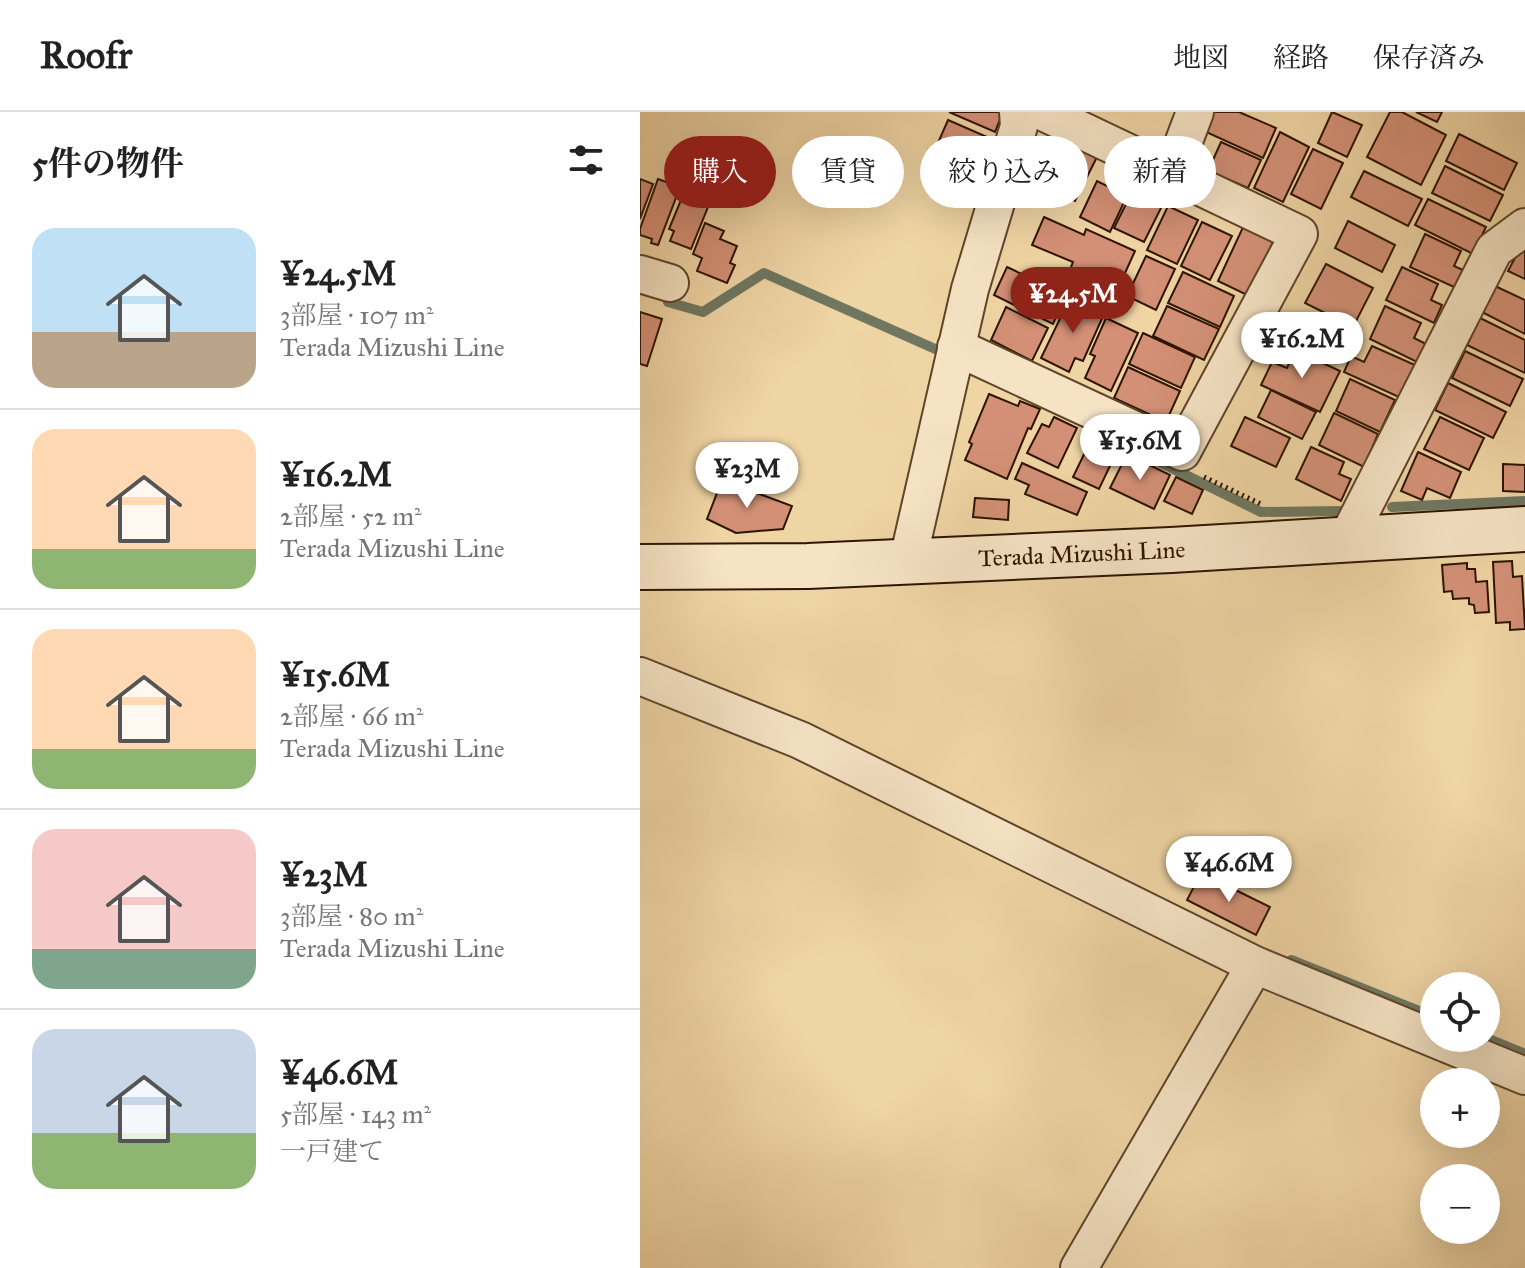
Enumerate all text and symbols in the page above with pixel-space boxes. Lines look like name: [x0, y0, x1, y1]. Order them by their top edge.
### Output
text: Roofr: [40, 32, 132, 78]
text: 地図: [1173, 40, 1229, 75]
text: 経路: [1273, 40, 1329, 75]
text: 保存済み: [1373, 40, 1485, 75]
chip: 購入: [664, 136, 776, 208]
chip: 賃貸: [792, 136, 904, 208]
chip: 絞り込み: [920, 136, 1088, 208]
chip: 新着: [1104, 136, 1216, 208]
icon: filters: [564, 138, 608, 182]
text: 5件の物件: [32, 143, 184, 184]
text: ¥24.5M: [280, 253, 396, 294]
icon: home: [96, 260, 192, 356]
pin: ¥24.5M: [1008, 267, 1138, 335]
text: ¥24.5M: [1029, 277, 1117, 309]
text: 3部屋 · 107 m²: [280, 299, 433, 331]
pin: ¥16.2M: [1237, 312, 1367, 380]
text: ¥16.2M: [1259, 322, 1345, 354]
text: Terada Mizushi Line: [280, 331, 505, 363]
pin: ¥15.6M: [1075, 414, 1205, 482]
text: ¥15.6M: [1098, 424, 1182, 456]
pin: ¥23M: [700, 442, 794, 510]
text: ¥23M: [713, 452, 781, 484]
text: ¥16.2M: [280, 454, 392, 495]
icon: home: [96, 461, 192, 557]
text: 2部屋 · 52 m²: [280, 500, 422, 532]
text: Terada Mizushi Line: [280, 532, 505, 564]
street label: Terada Mizushi Line: [977, 534, 1186, 573]
text: ¥15.6M: [280, 654, 390, 695]
icon: home: [96, 661, 192, 757]
text: 2部屋 · 66 m²: [280, 700, 423, 732]
text: Terada Mizushi Line: [280, 732, 505, 764]
pin: ¥46.6M: [1164, 836, 1294, 904]
text: ¥46.6M: [1184, 846, 1274, 878]
text: ¥23M: [280, 854, 368, 895]
icon: home: [96, 861, 192, 957]
text: 3部屋 · 80 m²: [280, 900, 423, 932]
text: Terada Mizushi Line: [280, 932, 505, 964]
map controls: [1420, 972, 1500, 1244]
button: locate: [1420, 972, 1500, 1052]
text: ¥46.6M: [280, 1052, 398, 1093]
icon: home: [96, 1061, 192, 1157]
button: +: [1420, 1068, 1500, 1148]
text: 5部屋 · 143 m²: [280, 1098, 431, 1130]
text: 一戸建て: [280, 1135, 384, 1167]
button: −: [1420, 1164, 1500, 1244]

